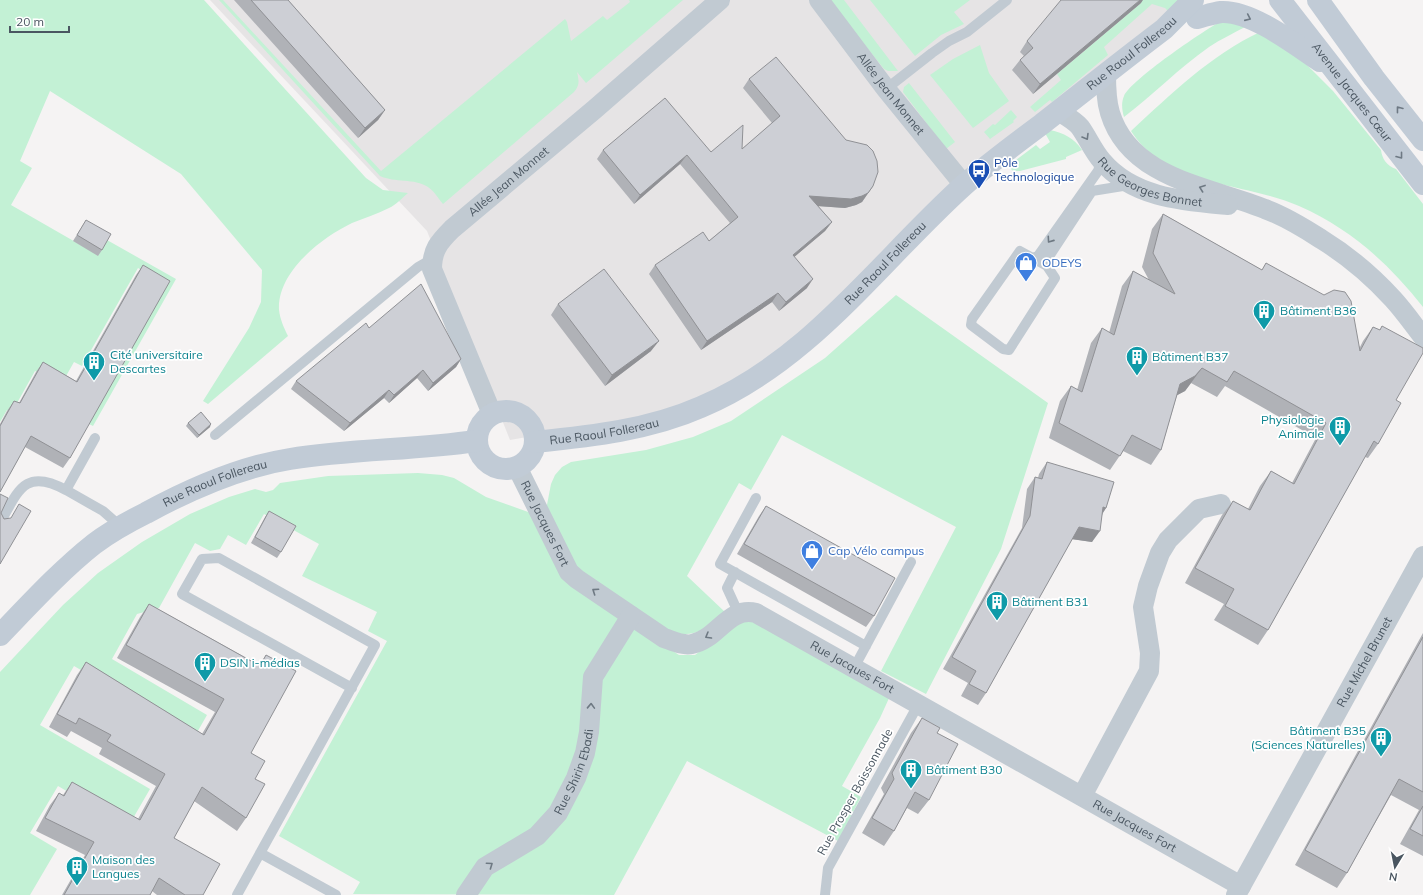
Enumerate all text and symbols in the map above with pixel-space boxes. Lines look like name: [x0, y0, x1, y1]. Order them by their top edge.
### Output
scale bar: [10, 8, 69, 34]
street label: Rue Raoul Follereau: [1083, 13, 1180, 93]
one-way arrow: [1244, 13, 1252, 21]
text: 20 m: [16, 14, 44, 29]
street label: Avenue Jacques Cœur: [1309, 39, 1396, 145]
street label: Allée Jean Monnet: [854, 49, 928, 138]
one-way arrow: [1397, 107, 1404, 114]
one-way arrow: [1081, 133, 1089, 140]
street label: Allée Jean Monnet: [465, 143, 552, 219]
one-way arrow: [1396, 151, 1403, 158]
street label: Rue Georges Bonnet: [1095, 154, 1203, 210]
place label: Pôle Technologique: [994, 155, 1074, 184]
bus stop icon: Pôle Technologique: [966, 157, 992, 190]
one-way arrow: [1199, 184, 1206, 192]
street label: Rue Raoul Follereau: [841, 218, 929, 308]
one-way arrow: [1048, 235, 1055, 242]
shop icon: ODEYS: [1013, 250, 1039, 283]
place label: ODEYS: [1042, 255, 1082, 270]
building icon: Bâtiment B36: [1251, 298, 1277, 331]
place label: Bâtiment B36: [1280, 303, 1356, 318]
building icon: Bâtiment B37: [1124, 344, 1150, 377]
place label: Cité universitaire Descartes: [110, 347, 203, 376]
building icon: Cité universitaire Descartes: [81, 349, 107, 382]
place label: Bâtiment B37: [1152, 349, 1228, 364]
place label: Physiologie Animale: [1261, 412, 1324, 441]
street label: Rue Raoul Follereau: [549, 414, 660, 447]
building icon: Physiologie Animale: [1327, 414, 1353, 447]
street label: Rue Raoul Follereau: [160, 456, 268, 510]
street label: Rue Jacques Fort: [518, 478, 573, 569]
shop icon: Cap Vélo campus: [799, 538, 825, 571]
place label: Cap Vélo campus: [828, 543, 924, 558]
one-way arrow: [592, 588, 599, 596]
building icon: Bâtiment B31: [984, 589, 1010, 622]
place label: Bâtiment B31: [1012, 594, 1088, 609]
street label: Rue Michel Brunet: [1333, 614, 1395, 710]
one-way arrow: [705, 631, 712, 638]
street label: Rue Jacques Fort: [808, 637, 897, 696]
building icon: DSIN i-médias: [192, 650, 218, 683]
place label: DSIN i-médias: [220, 655, 300, 670]
one-way arrow: [586, 703, 595, 709]
place label: Bâtiment B35 (Sciences Naturelles): [1251, 723, 1366, 752]
building icon: Bâtiment B35 (Sciences Naturelles): [1368, 725, 1394, 758]
street label: Rue Prosper Boissonnade: [813, 726, 896, 858]
street label: Rue Shirin Ebadi: [550, 728, 596, 817]
building icon: Bâtiment B30: [898, 757, 924, 790]
place label: Bâtiment B30: [926, 762, 1002, 777]
street label: Rue Jacques Fort: [1090, 796, 1179, 855]
north arrow: [1375, 847, 1415, 887]
place label: Maison des Langues: [92, 852, 155, 881]
building icon: Maison des Langues: [64, 854, 90, 887]
one-way arrow: [485, 863, 492, 870]
text: N: [1388, 869, 1399, 884]

